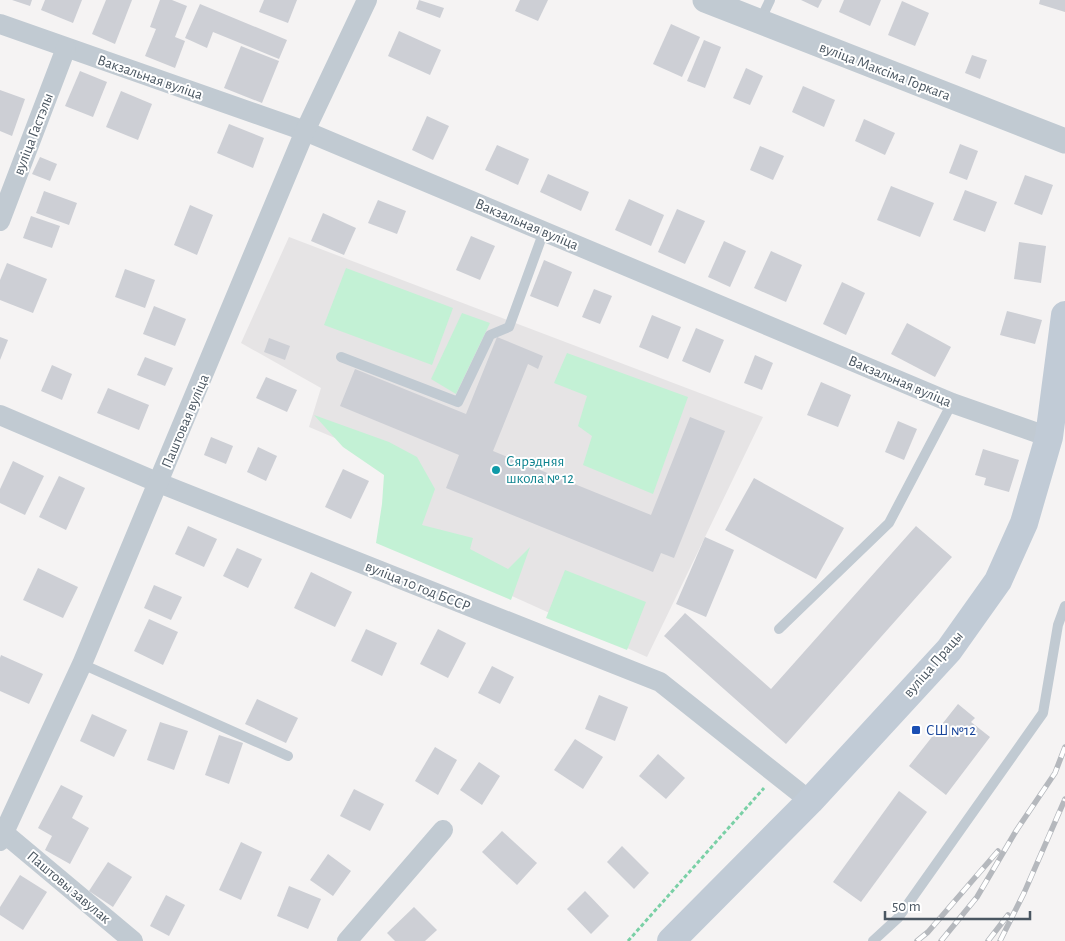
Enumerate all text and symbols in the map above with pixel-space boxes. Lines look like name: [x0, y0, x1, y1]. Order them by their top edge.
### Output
street label: вуліца Максіма Горкага: [817, 39, 953, 103]
street label: Вакзальная вуліца: [95, 52, 205, 103]
street label: вуліца Гастэлы: [11, 91, 56, 177]
street label: Вакзальная вуліца: [473, 196, 581, 253]
street label: Вакзальная вуліца: [846, 353, 954, 410]
street label: Паштовая вуліца: [159, 372, 212, 470]
place label: Сярэдняя школа № 12: [506, 454, 574, 486]
marker: Сярэдняя школа № 12: [490, 464, 502, 476]
street label: вуліца 10 год БССР: [363, 559, 472, 614]
street label: вуліца Працы: [901, 628, 966, 700]
place label: СШ №12: [926, 723, 976, 738]
marker: СШ №12: [910, 724, 922, 736]
street label: Паштовы завулак: [24, 848, 113, 927]
scale bar: [885, 888, 1030, 920]
text: 50 m: [892, 899, 921, 914]

